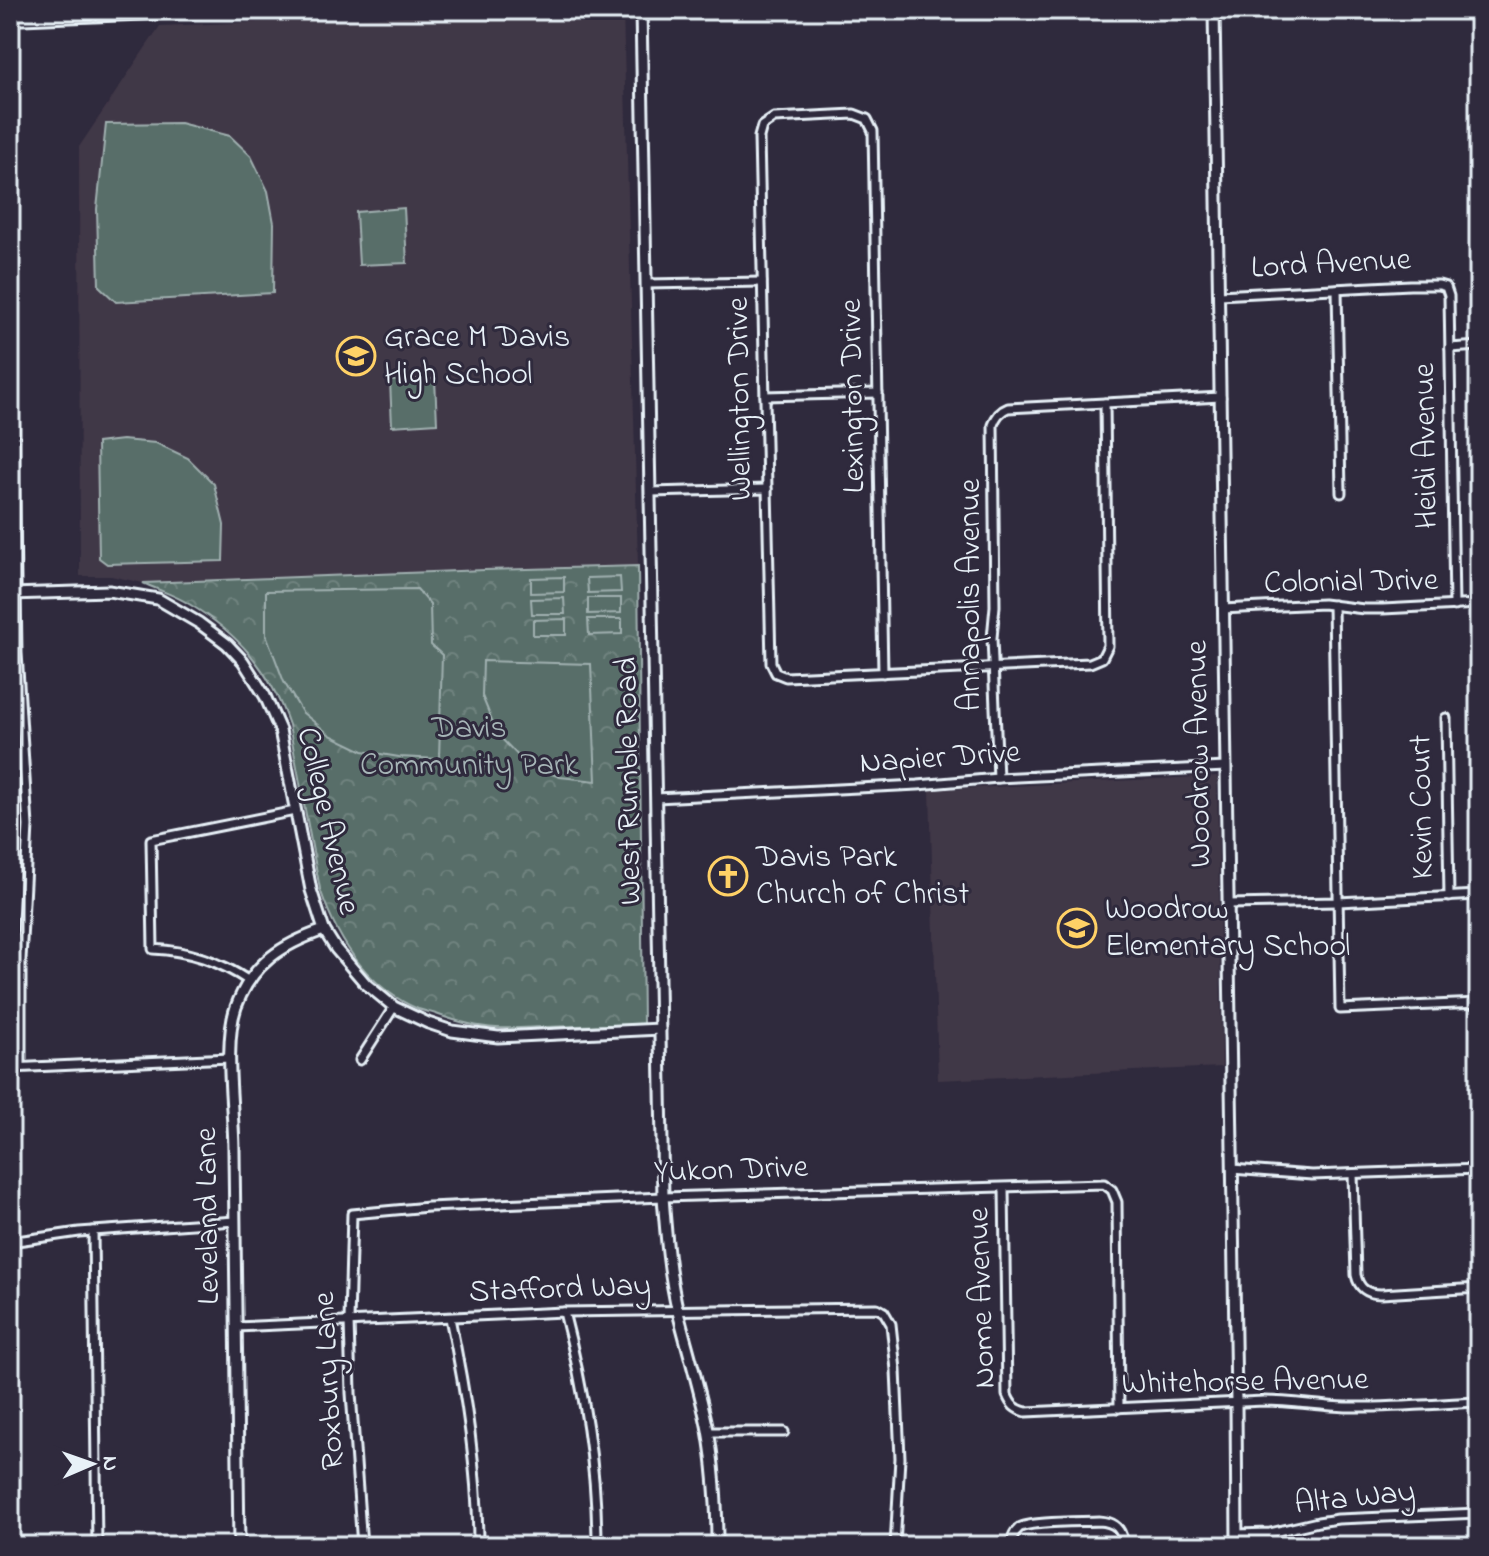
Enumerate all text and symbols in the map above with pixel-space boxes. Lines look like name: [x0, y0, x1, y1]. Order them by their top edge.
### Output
street label: Lord Avenue: [1250, 237, 1413, 293]
street label: Wellington Drive: [716, 296, 766, 501]
street label: Lexington Drive: [829, 298, 879, 494]
place label: Grace M Davis High School: [384, 315, 570, 399]
school or university icon: Grace M Davis High School: [335, 335, 377, 377]
street label: Heidi Avenue: [1402, 362, 1452, 529]
street label: Annapolis Avenue: [948, 478, 995, 711]
street label: Colonial Drive: [1263, 558, 1439, 608]
street label: Woodrow Avenue: [1175, 639, 1225, 868]
street label: West Rumble Road: [604, 657, 656, 905]
park label: Davis Community Park: [360, 706, 579, 790]
street label: College Avenue: [283, 723, 372, 920]
street label: Napier Drive: [858, 730, 1023, 788]
street label: Kevin Court: [1398, 734, 1448, 880]
place label: Davis Park Church of Christ: [755, 835, 970, 919]
church icon: Davis Park Church of Christ: [707, 855, 749, 897]
place label: Woodrow Elementary School: [1105, 887, 1350, 971]
school or university icon: Woodrow Elementary School: [1056, 907, 1098, 949]
street label: Leveland Lane: [184, 1126, 234, 1305]
street label: Yukon Drive: [653, 1145, 810, 1197]
street label: Nome Avenue: [956, 1206, 1010, 1389]
street label: Stafford Way: [468, 1263, 652, 1317]
street label: Roxbury Lane: [302, 1290, 358, 1471]
street label: Whitehorse Avenue: [1121, 1357, 1370, 1409]
north arrow: [52, 1424, 132, 1504]
text: N: [93, 1455, 125, 1471]
street label: Alta Way: [1292, 1469, 1418, 1529]

